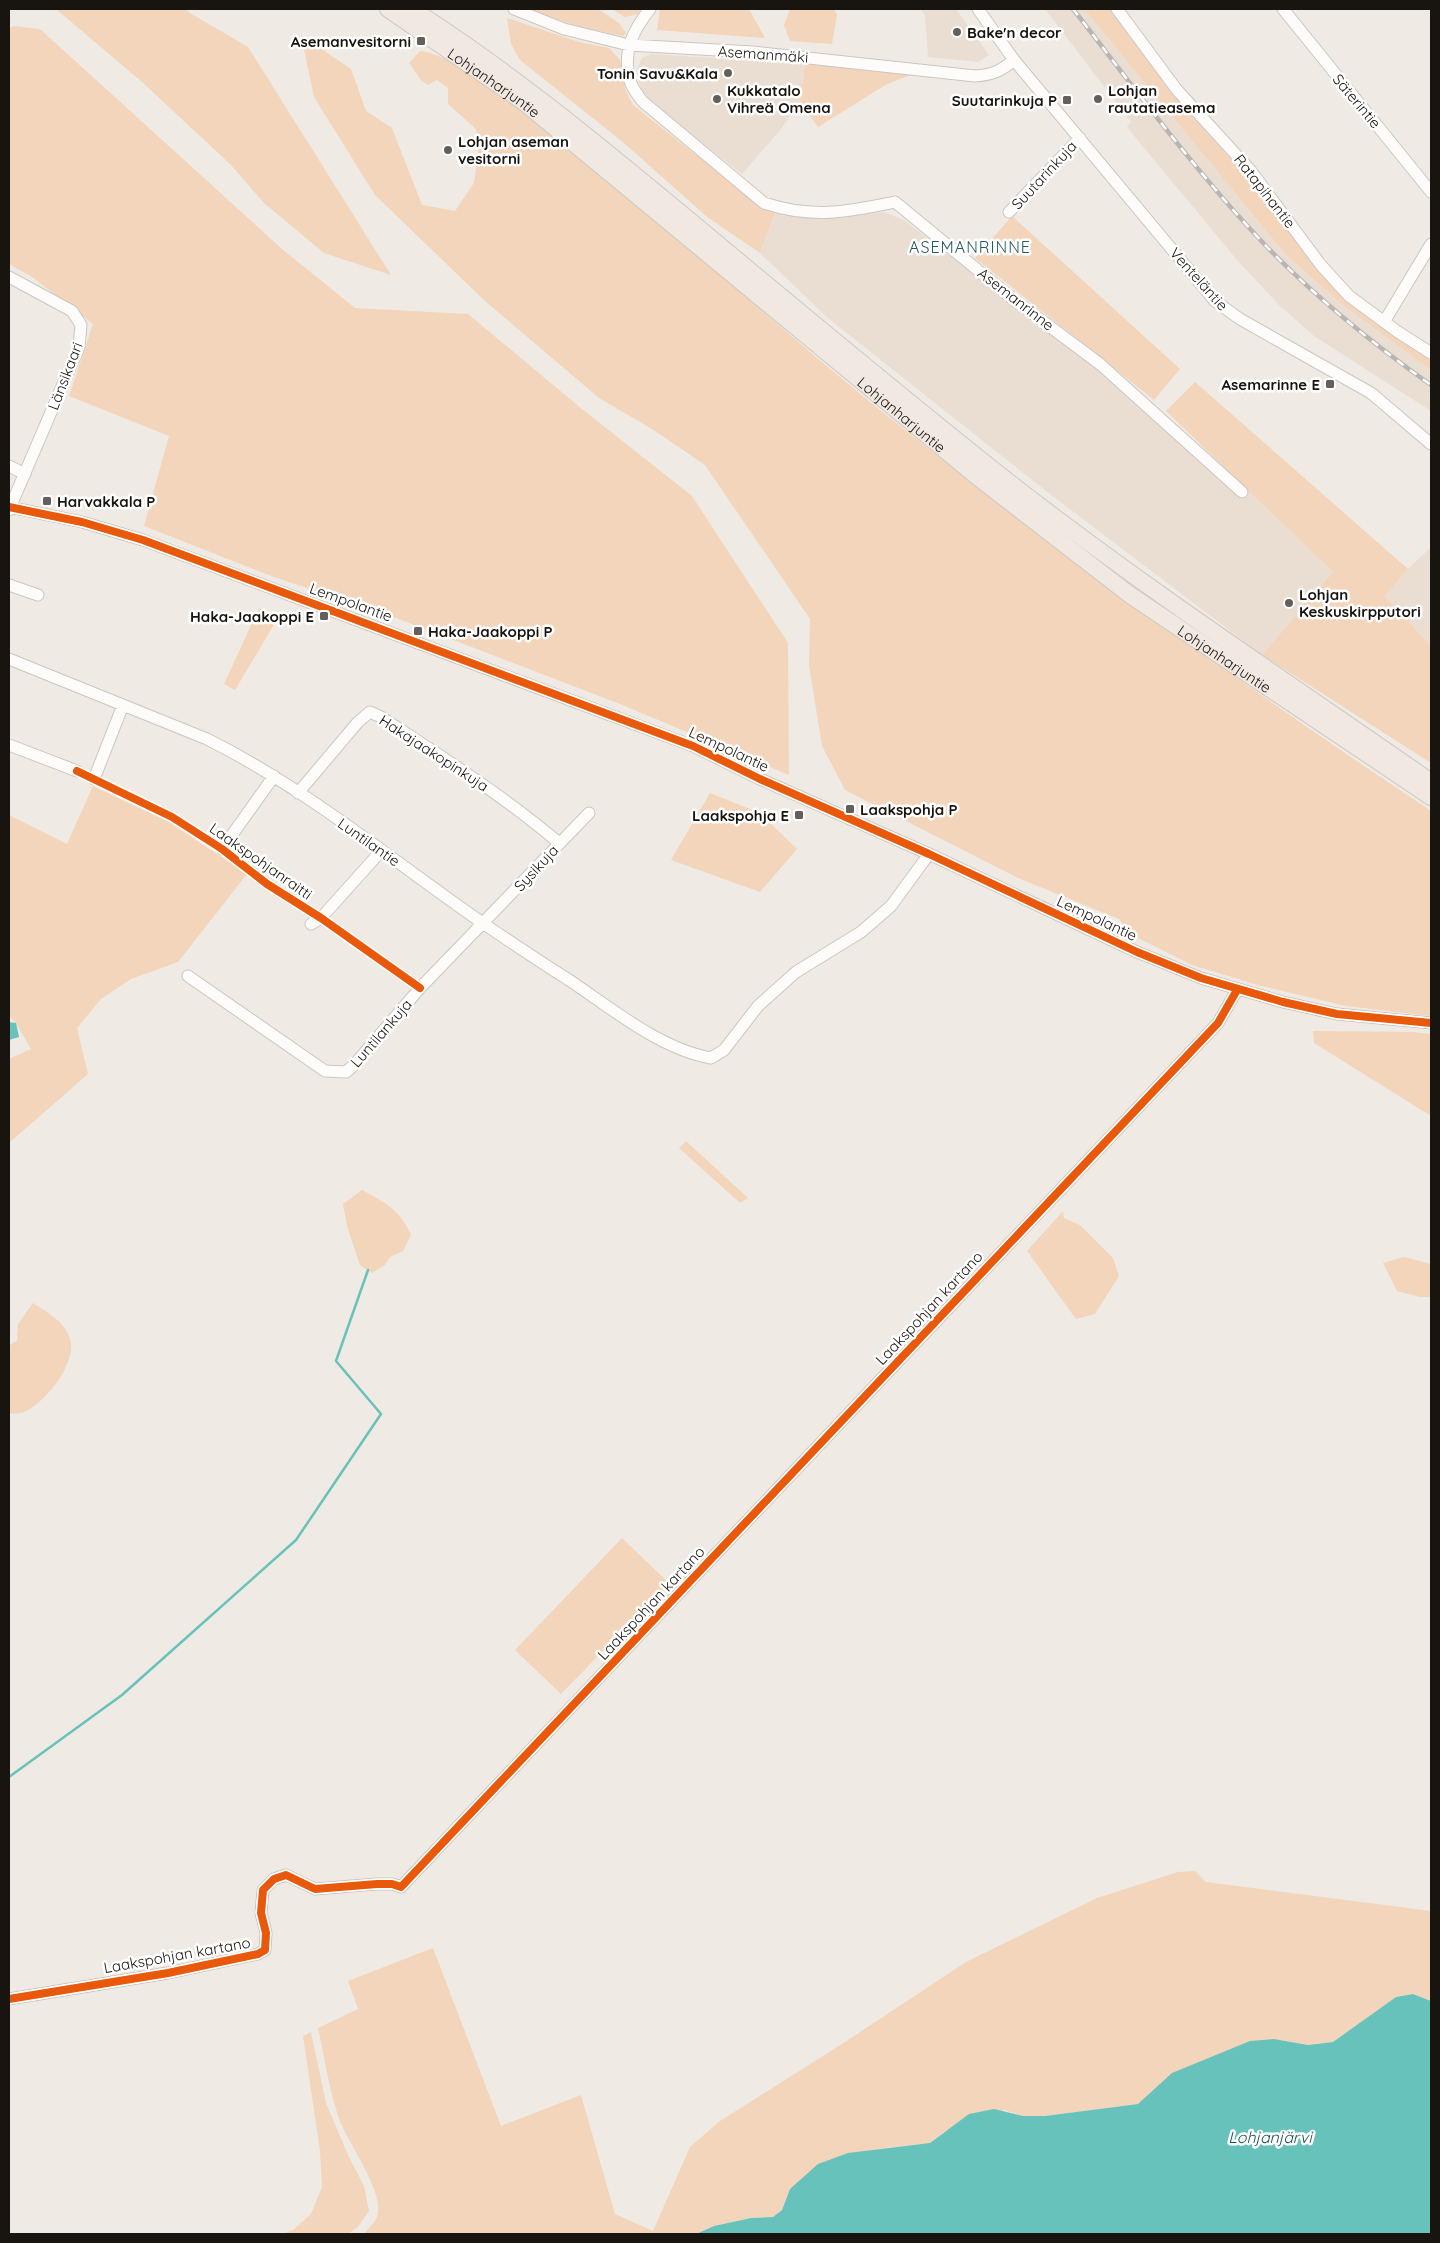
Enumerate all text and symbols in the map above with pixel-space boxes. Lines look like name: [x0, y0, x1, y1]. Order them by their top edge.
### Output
place label: Bake'n decor: [967, 23, 1062, 42]
marker: Bake'n decor: [951, 26, 963, 38]
place label: Asemanvesitorni: [291, 32, 411, 51]
marker: Asemanvesitorni: [415, 35, 427, 47]
street label: Asemanmäki: [717, 41, 809, 67]
street label: Lohjanharjuntie: [444, 43, 544, 121]
place label: Tonin Savu&Kala: [597, 64, 718, 83]
marker: Tonin Savu&Kala: [722, 67, 734, 79]
street label: Säterintie: [1329, 70, 1385, 132]
place label: Kukkatalo Vihreä Omena: [727, 81, 831, 117]
place label: Lohjan rautatieasema: [1108, 81, 1215, 117]
place label: Suutarinkuja P: [952, 91, 1057, 110]
marker: Kukkatalo Vihreä Omena: [711, 93, 723, 105]
marker: Lohjan rautatieasema: [1092, 93, 1104, 105]
marker: Suutarinkuja P: [1061, 94, 1073, 106]
place label: Lohjan aseman vesitorni: [458, 132, 569, 168]
street label: Suutarinkuja: [1007, 137, 1081, 213]
marker: Lohjan aseman vesitorni: [442, 144, 454, 156]
street label: Ratapihantie: [1230, 150, 1300, 232]
district label: ASEMANRINNE: [909, 237, 1031, 257]
street label: Venteläntie: [1166, 244, 1232, 314]
street label: Asemanrinne: [974, 263, 1058, 335]
street label: Länsikaari: [43, 339, 87, 413]
street label: Lohjanharjuntie: [854, 372, 950, 456]
place label: Asemarinne E: [1222, 375, 1320, 394]
marker: Asemarinne E: [1324, 378, 1336, 390]
place label: Harvakkala P: [57, 492, 155, 511]
marker: Harvakkala P: [41, 495, 53, 507]
street label: Lempolantie: [307, 578, 395, 626]
place label: Lohjan Keskuskirpputori: [1299, 585, 1421, 621]
marker: Lohjan Keskuskirpputori: [1283, 597, 1295, 609]
place label: Haka-Jaakoppi E: [190, 607, 314, 626]
marker: Haka-Jaakoppi E: [318, 610, 330, 622]
street label: Lohjanharjuntie: [1174, 620, 1275, 697]
place label: Haka-Jaakoppi P: [428, 622, 553, 641]
marker: Haka-Jaakoppi P: [412, 625, 424, 637]
street label: Hakajaakopinkuja: [376, 711, 492, 795]
street label: Lempolantie: [686, 722, 772, 776]
place label: Laakspohja P: [860, 800, 957, 819]
marker: Laakspohja P: [844, 803, 856, 815]
place label: Laakspohja E: [692, 806, 789, 825]
marker: Laakspohja E: [793, 809, 805, 821]
street label: Luntilantie: [334, 814, 404, 870]
street label: Laakspohjanraitti: [206, 818, 316, 904]
street label: Sysikuja: [510, 841, 562, 895]
street label: Lempolantie: [1054, 891, 1140, 945]
street label: Luntilankuja: [346, 995, 416, 1071]
street label: Laakspohjan kartano: [871, 1247, 987, 1369]
street label: Laakspohjan kartano: [593, 1542, 709, 1664]
street label: Laakspohjan kartano: [102, 1933, 252, 1977]
water label: Lohjanjärvi: [1228, 2127, 1313, 2147]

